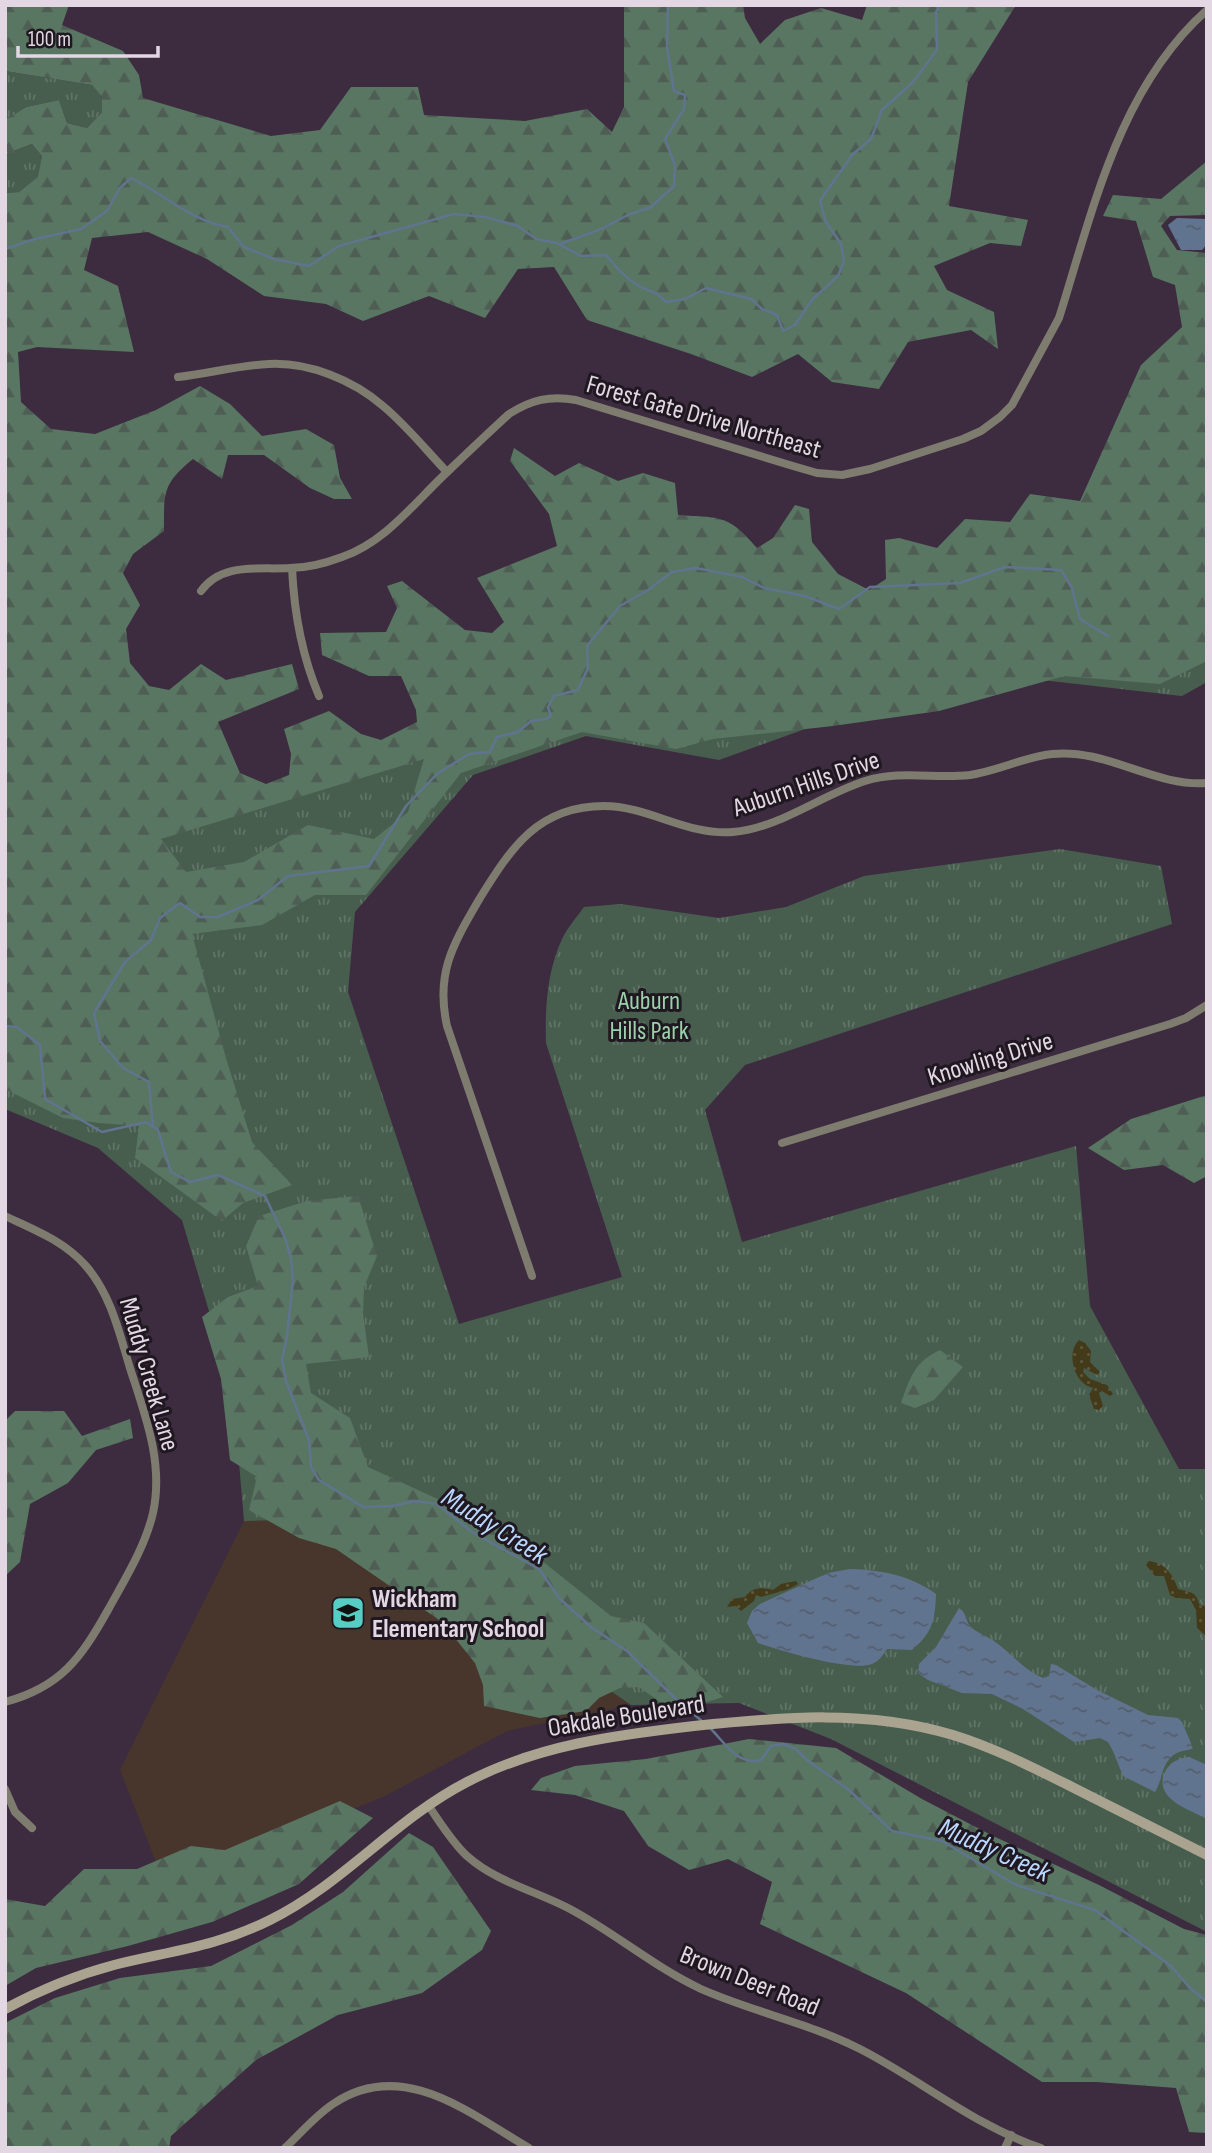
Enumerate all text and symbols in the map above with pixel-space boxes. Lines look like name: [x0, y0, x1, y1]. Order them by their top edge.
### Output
scale bar: [18, 14, 158, 58]
text: 100 m: [28, 27, 71, 52]
street label: Forest Gate Drive Northeast: [583, 369, 824, 466]
street label: Auburn Hills Drive: [728, 745, 884, 824]
park label: Auburn Hills Park: [609, 986, 689, 1047]
street label: Knowling Drive: [924, 1026, 1057, 1093]
street label: Muddy Creek Lane: [112, 1294, 185, 1455]
water label: Muddy Creek: [435, 1481, 555, 1573]
place label: Wickham Elementary School: [372, 1584, 544, 1645]
school or university icon: Wickham Elementary School: [329, 1594, 367, 1632]
street label: Oakdale Boulevard: [546, 1689, 707, 1744]
water label: Muddy Creek: [934, 1811, 1057, 1890]
street label: Brown Deer Road: [675, 1939, 824, 2023]

